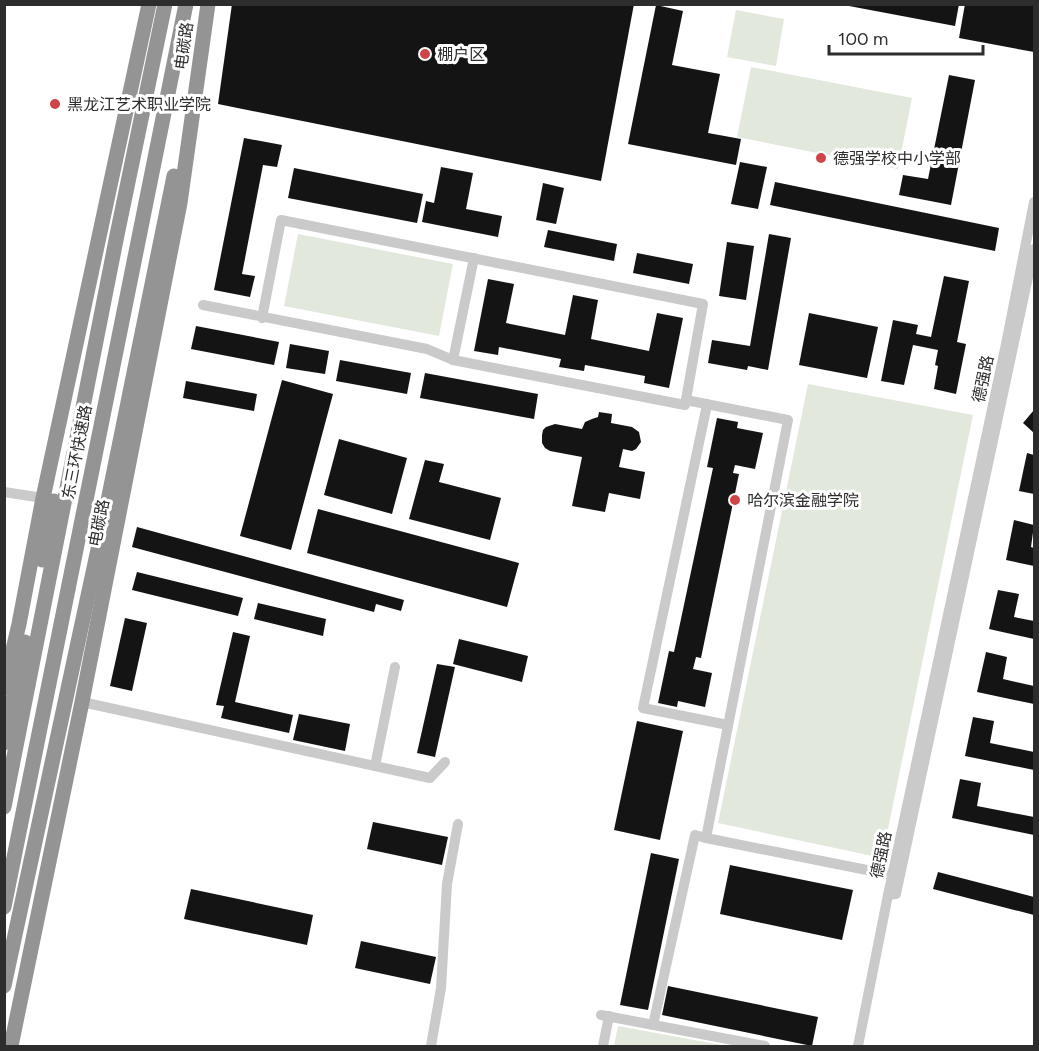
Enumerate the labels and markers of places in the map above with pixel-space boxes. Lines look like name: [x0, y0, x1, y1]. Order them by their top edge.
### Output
place label: 棚户区: [437, 45, 485, 64]
marker: 棚户区: [418, 47, 432, 61]
place label: 黑龙江艺术职业学院: [67, 95, 211, 114]
marker: 黑龙江艺术职业学院: [48, 97, 62, 111]
place label: 德强学校中小学部: [833, 149, 961, 168]
marker: 德强学校中小学部: [814, 151, 828, 165]
place label: 哈尔滨金融学院: [747, 491, 859, 510]
marker: 哈尔滨金融学院: [728, 493, 742, 507]

